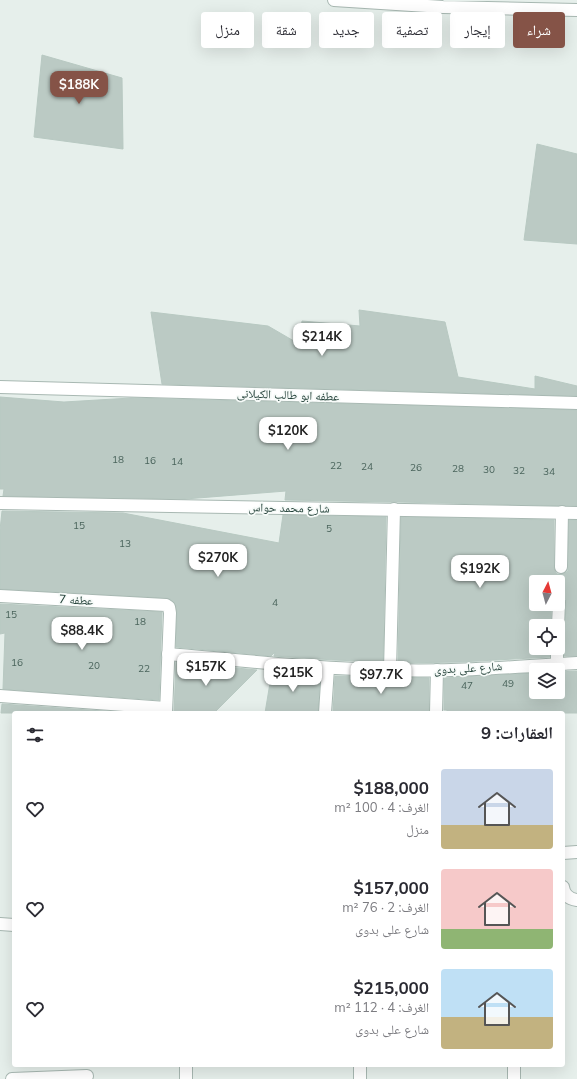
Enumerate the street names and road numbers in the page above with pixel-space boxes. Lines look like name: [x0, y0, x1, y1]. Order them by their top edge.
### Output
street label: عطفه ابو طالب الكيلانى: [237, 385, 339, 404]
street label: شارع محمد حواس: [248, 499, 330, 517]
street label: عطفه 7: [59, 591, 93, 608]
street label: شارع على بدوى: [433, 658, 503, 678]

